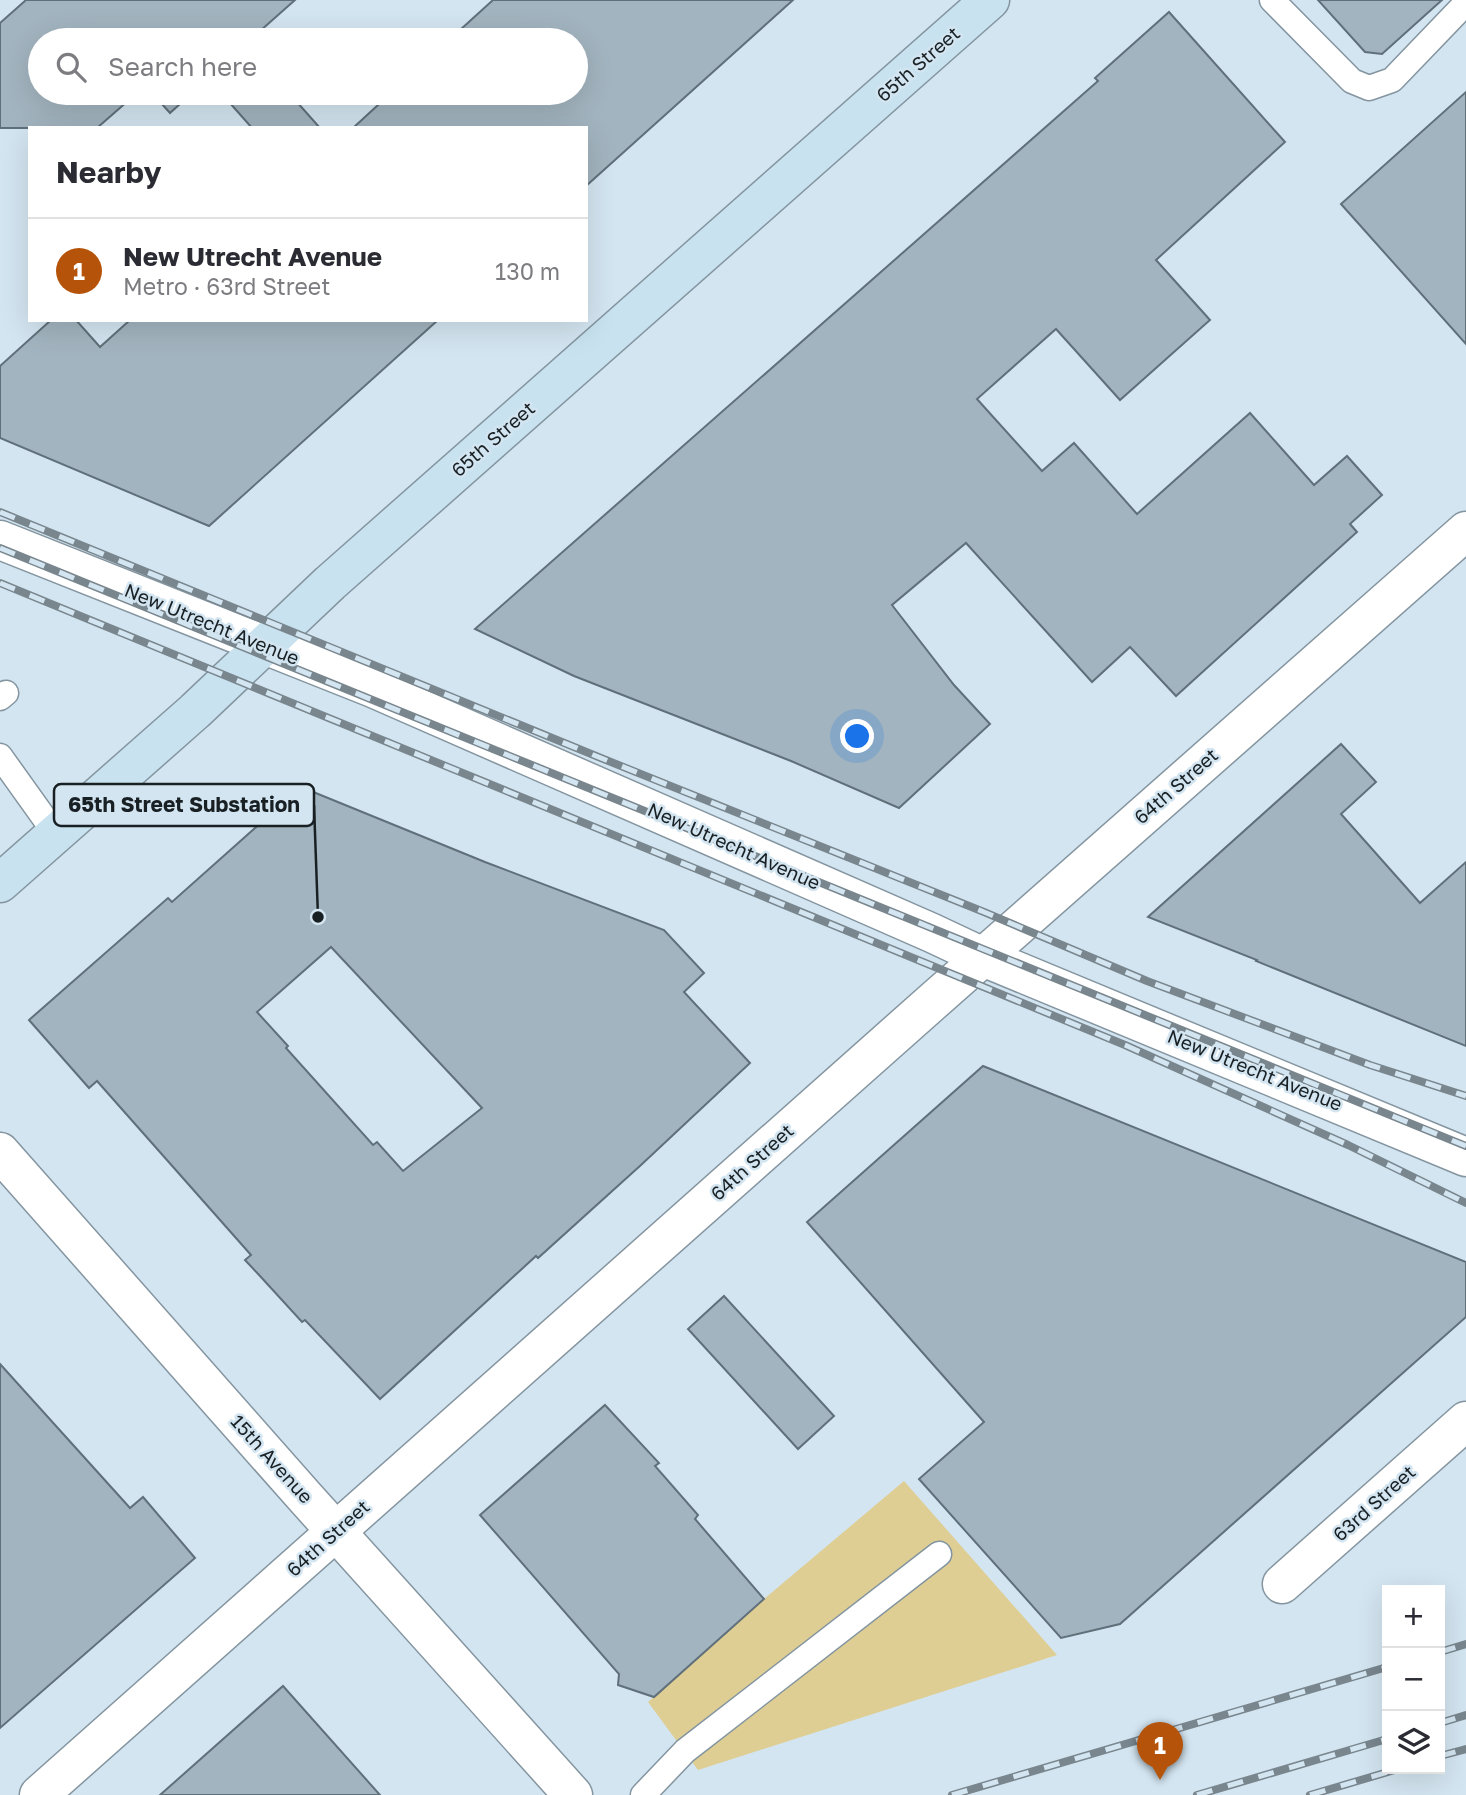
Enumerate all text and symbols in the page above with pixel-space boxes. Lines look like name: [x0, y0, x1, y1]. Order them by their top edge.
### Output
street label: 65th Street: [871, 21, 964, 106]
search box: [28, 28, 588, 105]
icon: search: [52, 48, 90, 86]
text: Search here: [108, 51, 257, 82]
text: Nearby: [56, 154, 161, 190]
text: New Utrecht Avenue: [123, 241, 382, 272]
text: 1: [73, 257, 85, 285]
text: 130 m: [495, 257, 560, 285]
text: Metro · 63rd Street: [123, 272, 330, 300]
street label: 65th Street: [446, 396, 539, 481]
street label: New Utrecht Avenue: [121, 578, 303, 669]
your location: [840, 719, 874, 753]
street label: 64th Street: [1129, 743, 1222, 828]
callout: 65th Street Substation: [54, 784, 314, 826]
text: 65th Street Substation: [68, 791, 300, 817]
street label: New Utrecht Avenue: [644, 797, 824, 894]
street label: New Utrecht Avenue: [1164, 1024, 1346, 1115]
street label: 64th Street: [706, 1118, 798, 1205]
street label: 15th Avenue: [227, 1410, 318, 1508]
street label: 63rd Street: [1328, 1460, 1419, 1545]
street label: 64th Street: [282, 1494, 374, 1581]
map controls: [1382, 1585, 1445, 1774]
button: +: [1382, 1585, 1445, 1648]
button: −: [1382, 1648, 1445, 1711]
button: layers: [1382, 1711, 1445, 1774]
pin: 1: [1137, 1722, 1183, 1780]

